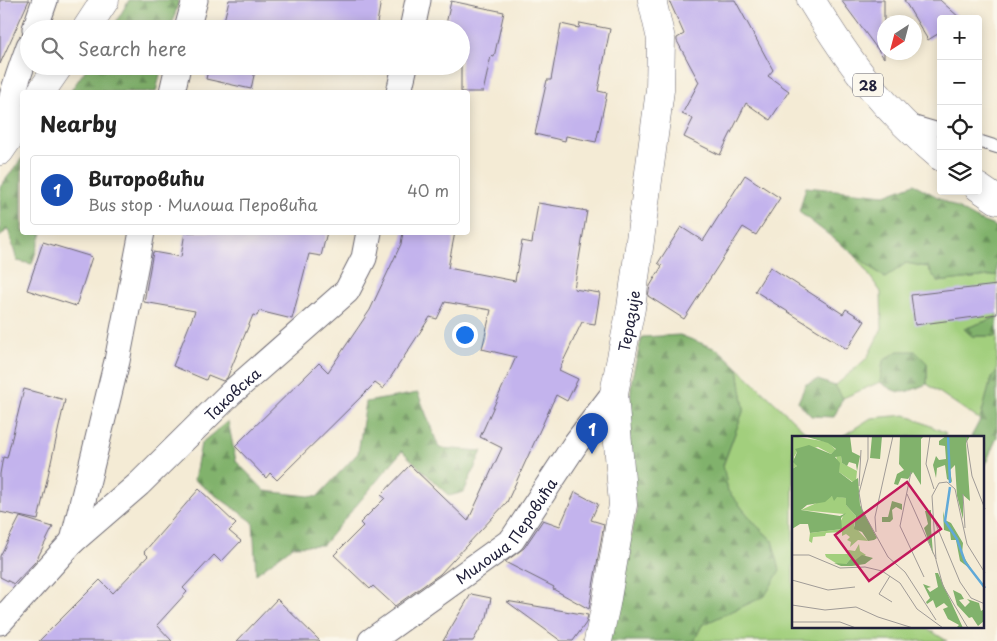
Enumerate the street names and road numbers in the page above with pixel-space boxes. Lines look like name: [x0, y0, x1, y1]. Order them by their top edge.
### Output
road number: 28: [853, 74, 883, 96]
street label: Теразије: [611, 289, 645, 354]
street label: Таковска: [198, 361, 265, 425]
street label: Милоша Перовића: [450, 472, 562, 589]

